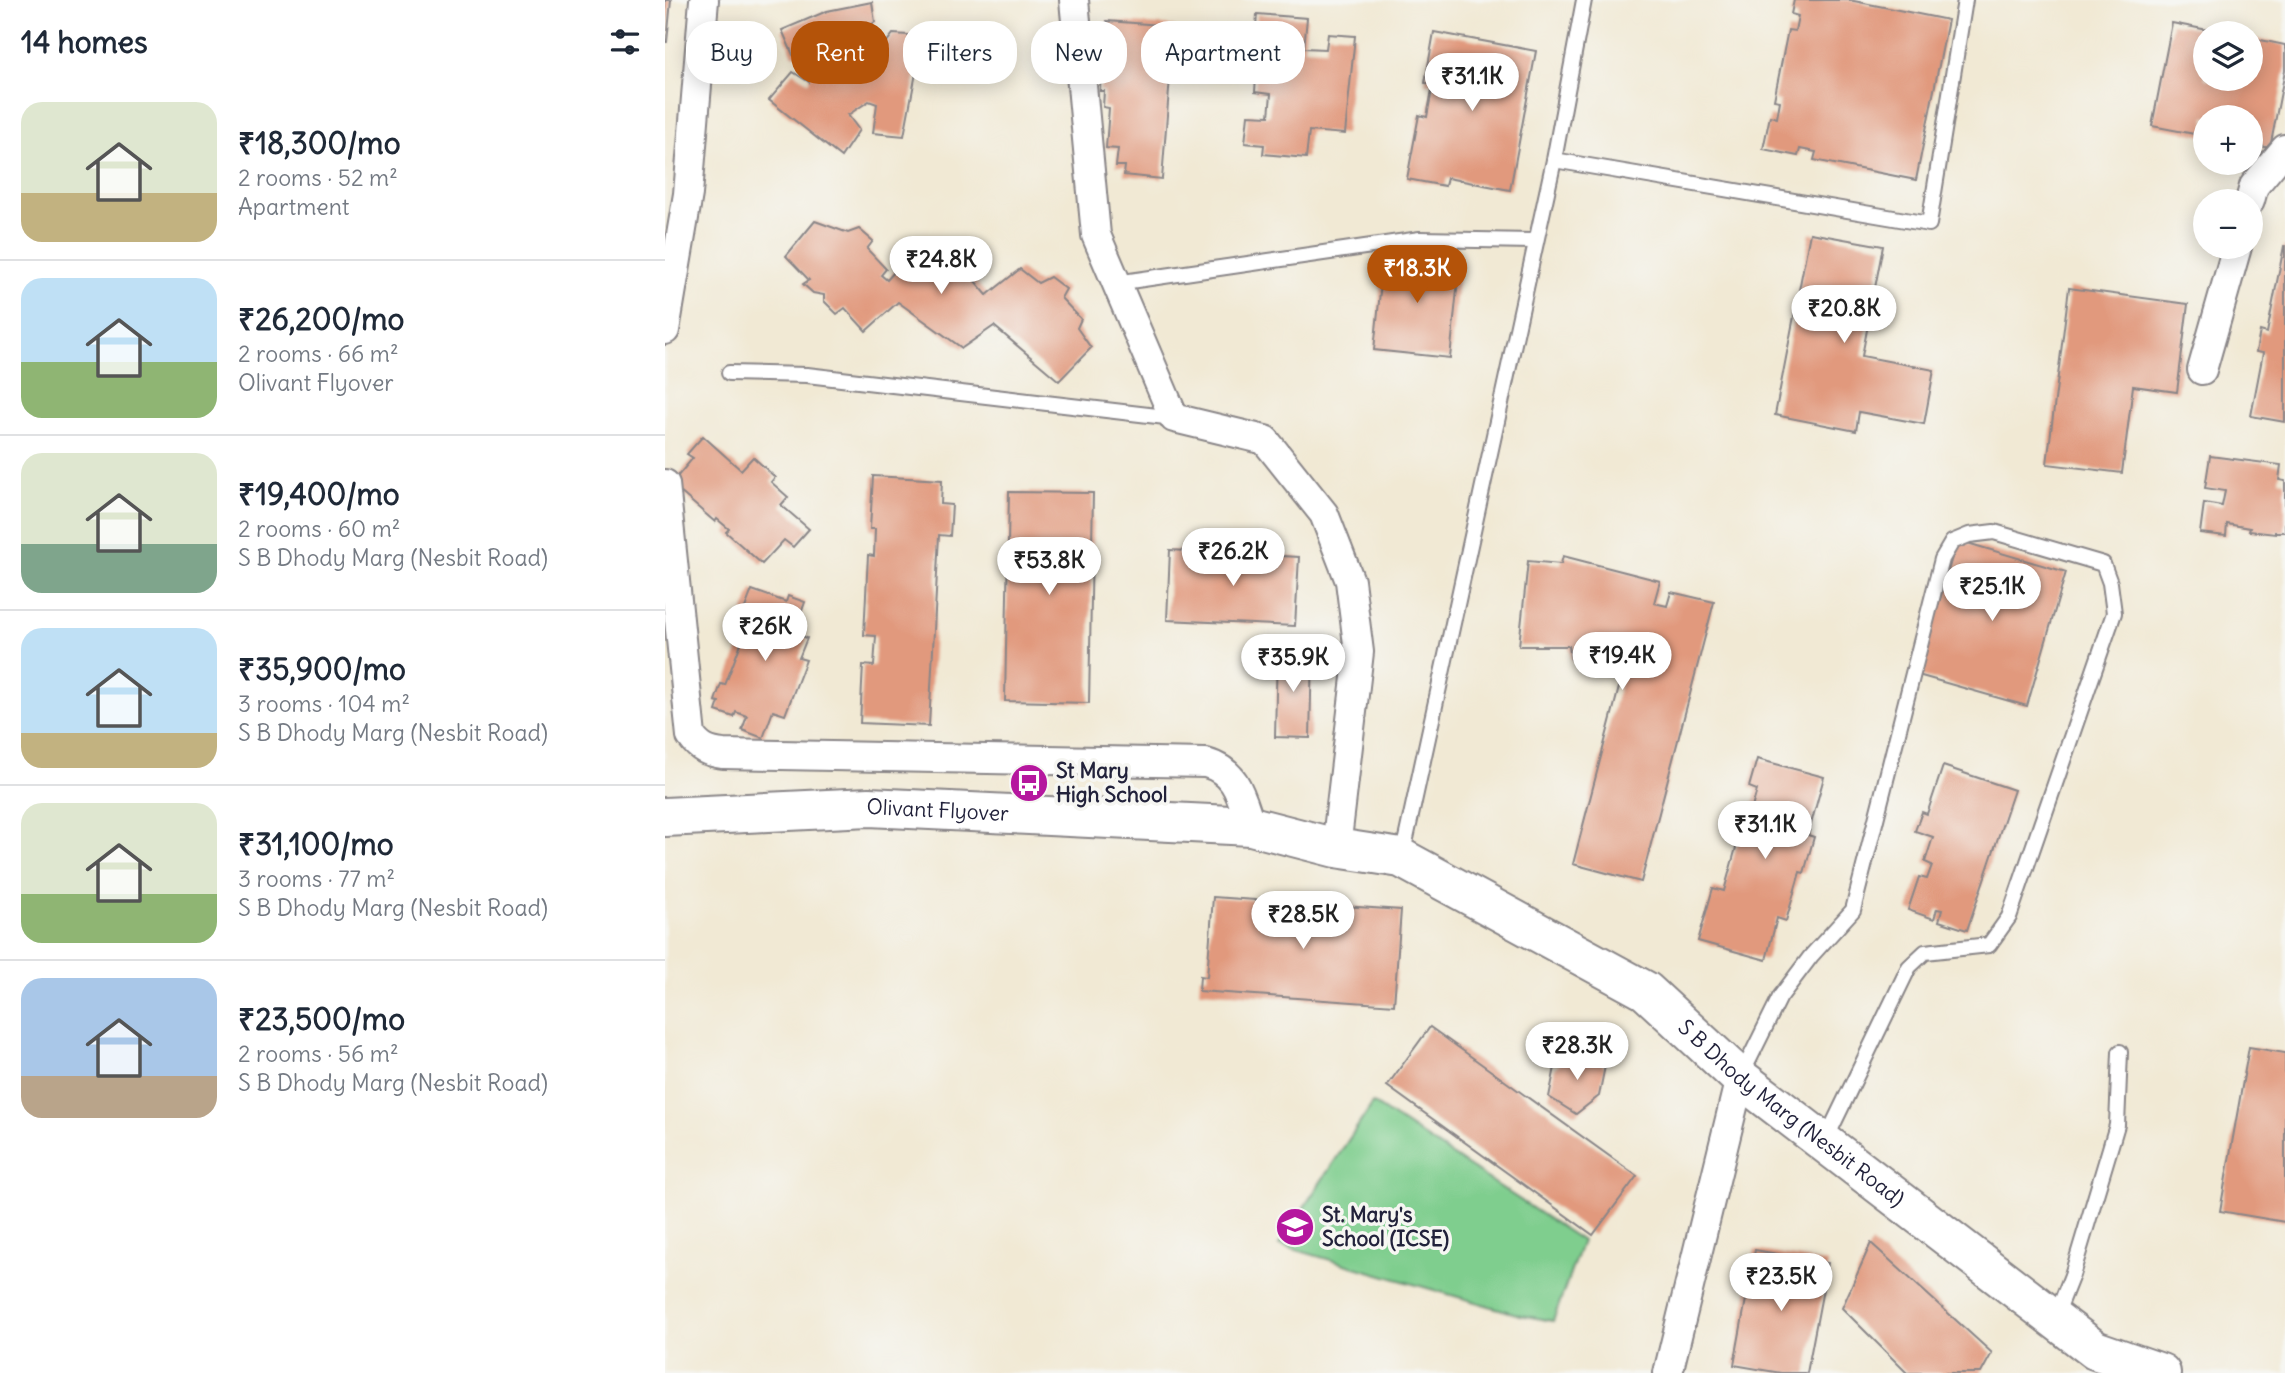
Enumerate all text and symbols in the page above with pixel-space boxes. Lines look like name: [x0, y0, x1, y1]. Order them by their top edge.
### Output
chip: Buy: [686, 21, 777, 84]
chip: Rent: [791, 21, 889, 84]
chip: Filters: [903, 21, 1017, 84]
chip: New: [1031, 21, 1127, 84]
chip: Apartment: [1141, 21, 1305, 84]
map controls: [2193, 21, 2263, 259]
button: layers: [2193, 21, 2263, 91]
text: 14 homes: [21, 23, 148, 61]
icon: filters: [606, 23, 644, 61]
pin: ₹31.1K: [1415, 54, 1529, 113]
text: ₹31.1K: [1441, 61, 1503, 90]
button: +: [2193, 105, 2263, 175]
text: ₹18,300/mo: [238, 124, 401, 162]
icon: home: [77, 130, 161, 214]
text: 2 rooms · 52 m²: [238, 163, 398, 192]
button: −: [2193, 189, 2263, 259]
text: Apartment: [238, 192, 350, 221]
pin: ₹24.8K: [884, 236, 998, 296]
text: ₹24.8K: [906, 244, 976, 273]
pin: ₹18.3K: [1360, 246, 1474, 305]
text: ₹18.3K: [1383, 253, 1451, 282]
pin: ₹20.8K: [1787, 286, 1901, 345]
text: ₹20.8K: [1807, 293, 1881, 322]
text: ₹26,200/mo: [238, 300, 404, 338]
icon: home: [77, 306, 161, 390]
text: 2 rooms · 66 m²: [238, 339, 399, 368]
text: Olivant Flyover: [238, 368, 394, 397]
text: ₹19,400/mo: [238, 475, 400, 513]
icon: home: [77, 481, 161, 565]
text: 2 rooms · 60 m²: [238, 514, 400, 543]
pin: ₹26.2K: [1176, 528, 1290, 588]
text: ₹26.2K: [1198, 536, 1268, 565]
pin: ₹53.8K: [992, 538, 1106, 597]
text: S B Dhody Marg (Nesbit Road): [238, 543, 548, 572]
text: ₹53.8K: [1013, 545, 1085, 574]
pin: ₹25.1K: [1935, 564, 2049, 623]
text: ₹25.1K: [1959, 571, 2025, 600]
pin: ₹26K: [724, 604, 806, 663]
text: ₹26K: [738, 611, 792, 640]
pin: ₹19.4K: [1565, 632, 1679, 692]
pin: ₹35.9K: [1236, 634, 1350, 694]
text: ₹19.4K: [1589, 640, 1655, 669]
text: ₹35.9K: [1257, 642, 1329, 671]
text: ₹35,900/mo: [238, 650, 406, 688]
icon: home: [77, 656, 161, 740]
text: 3 rooms · 104 m²: [238, 689, 410, 718]
text: S B Dhody Marg (Nesbit Road): [238, 718, 548, 747]
place label: St Mary High School: [1056, 757, 1167, 808]
bus stop icon: St Mary High School: [1008, 762, 1050, 804]
street label: Olivant Flyover: [866, 793, 1010, 827]
pin: ₹31.1K: [1708, 802, 1822, 861]
text: ₹31.1K: [1734, 809, 1796, 838]
text: ₹31,100/mo: [238, 825, 394, 863]
icon: home: [77, 831, 161, 915]
text: 3 rooms · 77 m²: [238, 864, 395, 893]
pin: ₹28.5K: [1246, 892, 1360, 951]
text: S B Dhody Marg (Nesbit Road): [238, 893, 548, 922]
text: ₹28.5K: [1267, 899, 1339, 928]
text: ₹23,500/mo: [238, 1000, 405, 1038]
icon: home: [77, 1006, 161, 1090]
street label: S B Dhody Marg (Nesbit Road): [1673, 1014, 1910, 1212]
pin: ₹28.3K: [1520, 1023, 1634, 1082]
text: ₹28.3K: [1541, 1030, 1613, 1059]
text: 2 rooms · 56 m²: [238, 1039, 399, 1068]
text: S B Dhody Marg (Nesbit Road): [238, 1068, 548, 1097]
place label: St. Mary's School (ICSE): [1322, 1201, 1449, 1252]
school or university icon: St. Mary's School (ICSE): [1274, 1206, 1316, 1248]
pin: ₹23.5K: [1724, 1254, 1838, 1313]
text: ₹23.5K: [1745, 1261, 1817, 1290]

